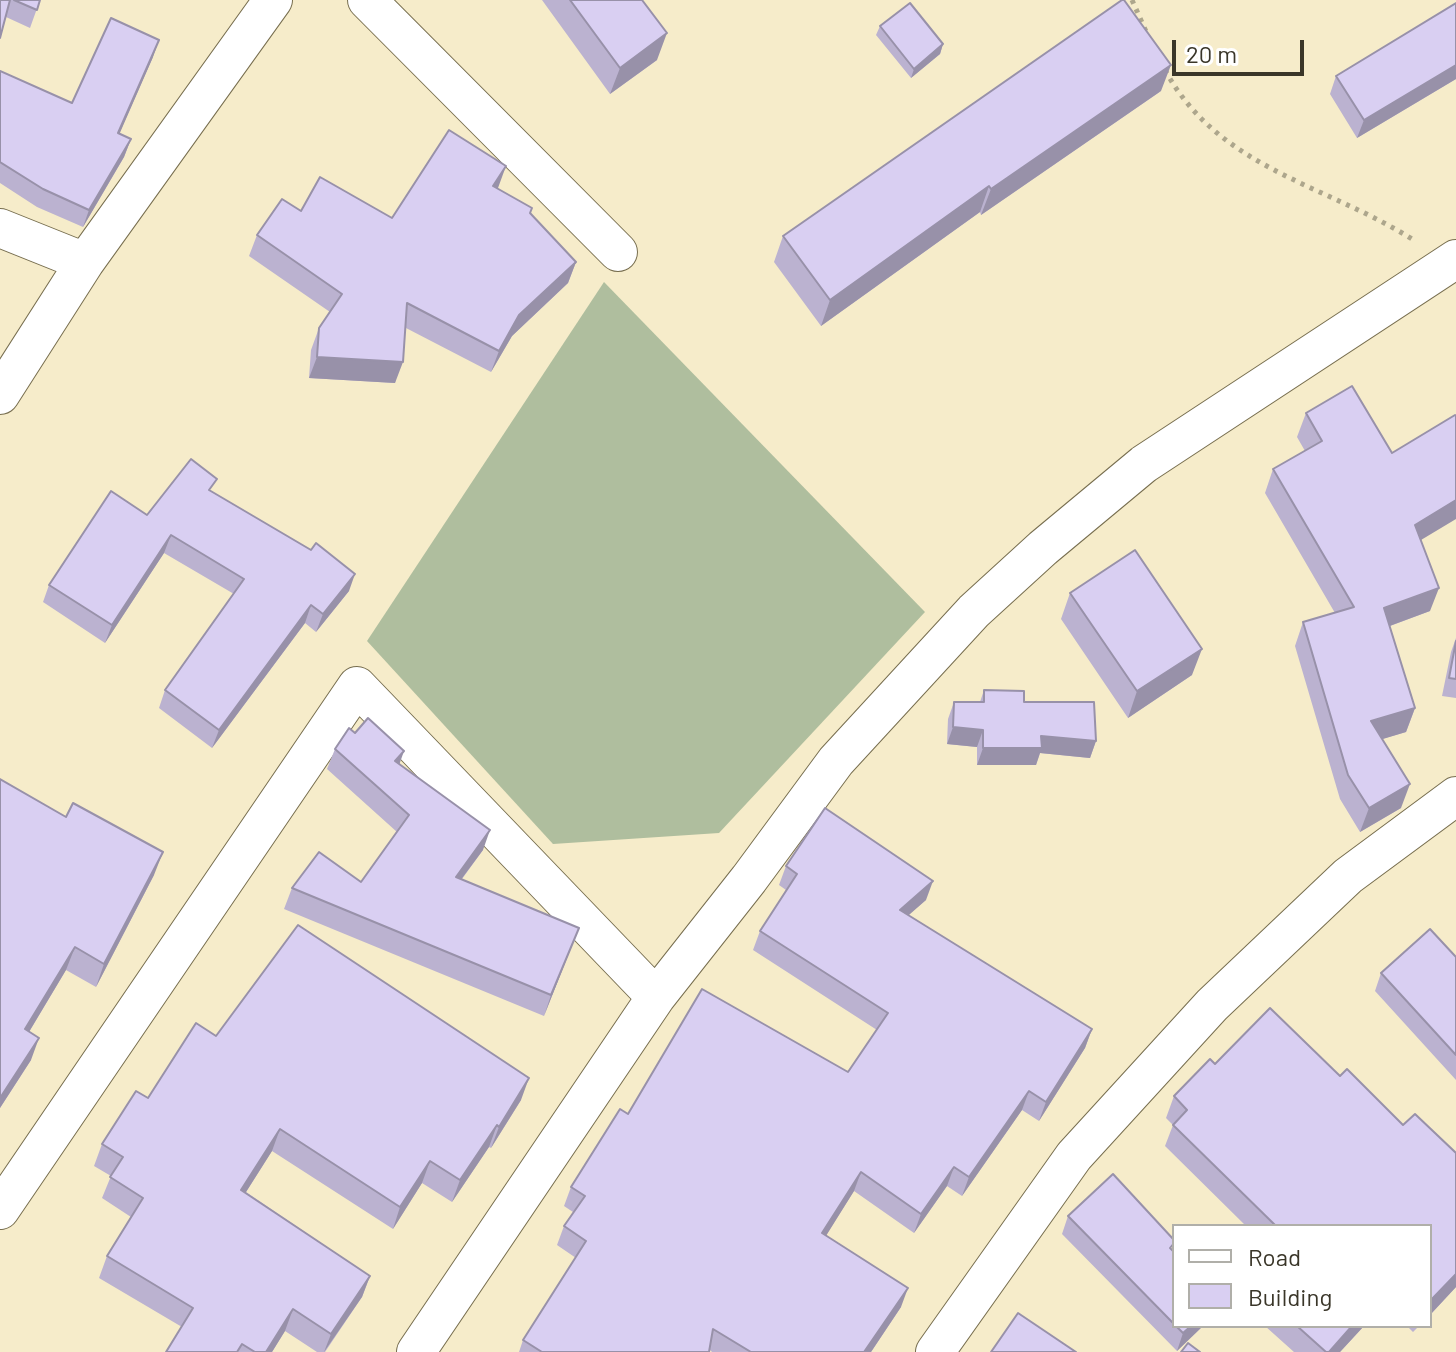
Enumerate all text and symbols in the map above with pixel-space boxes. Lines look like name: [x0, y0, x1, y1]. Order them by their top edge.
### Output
scale bar: [1176, 24, 1308, 74]
text: 20 m: [1186, 39, 1237, 68]
legend: [1172, 1224, 1432, 1328]
text: Road: [1248, 1242, 1301, 1271]
text: Building: [1248, 1282, 1332, 1311]

